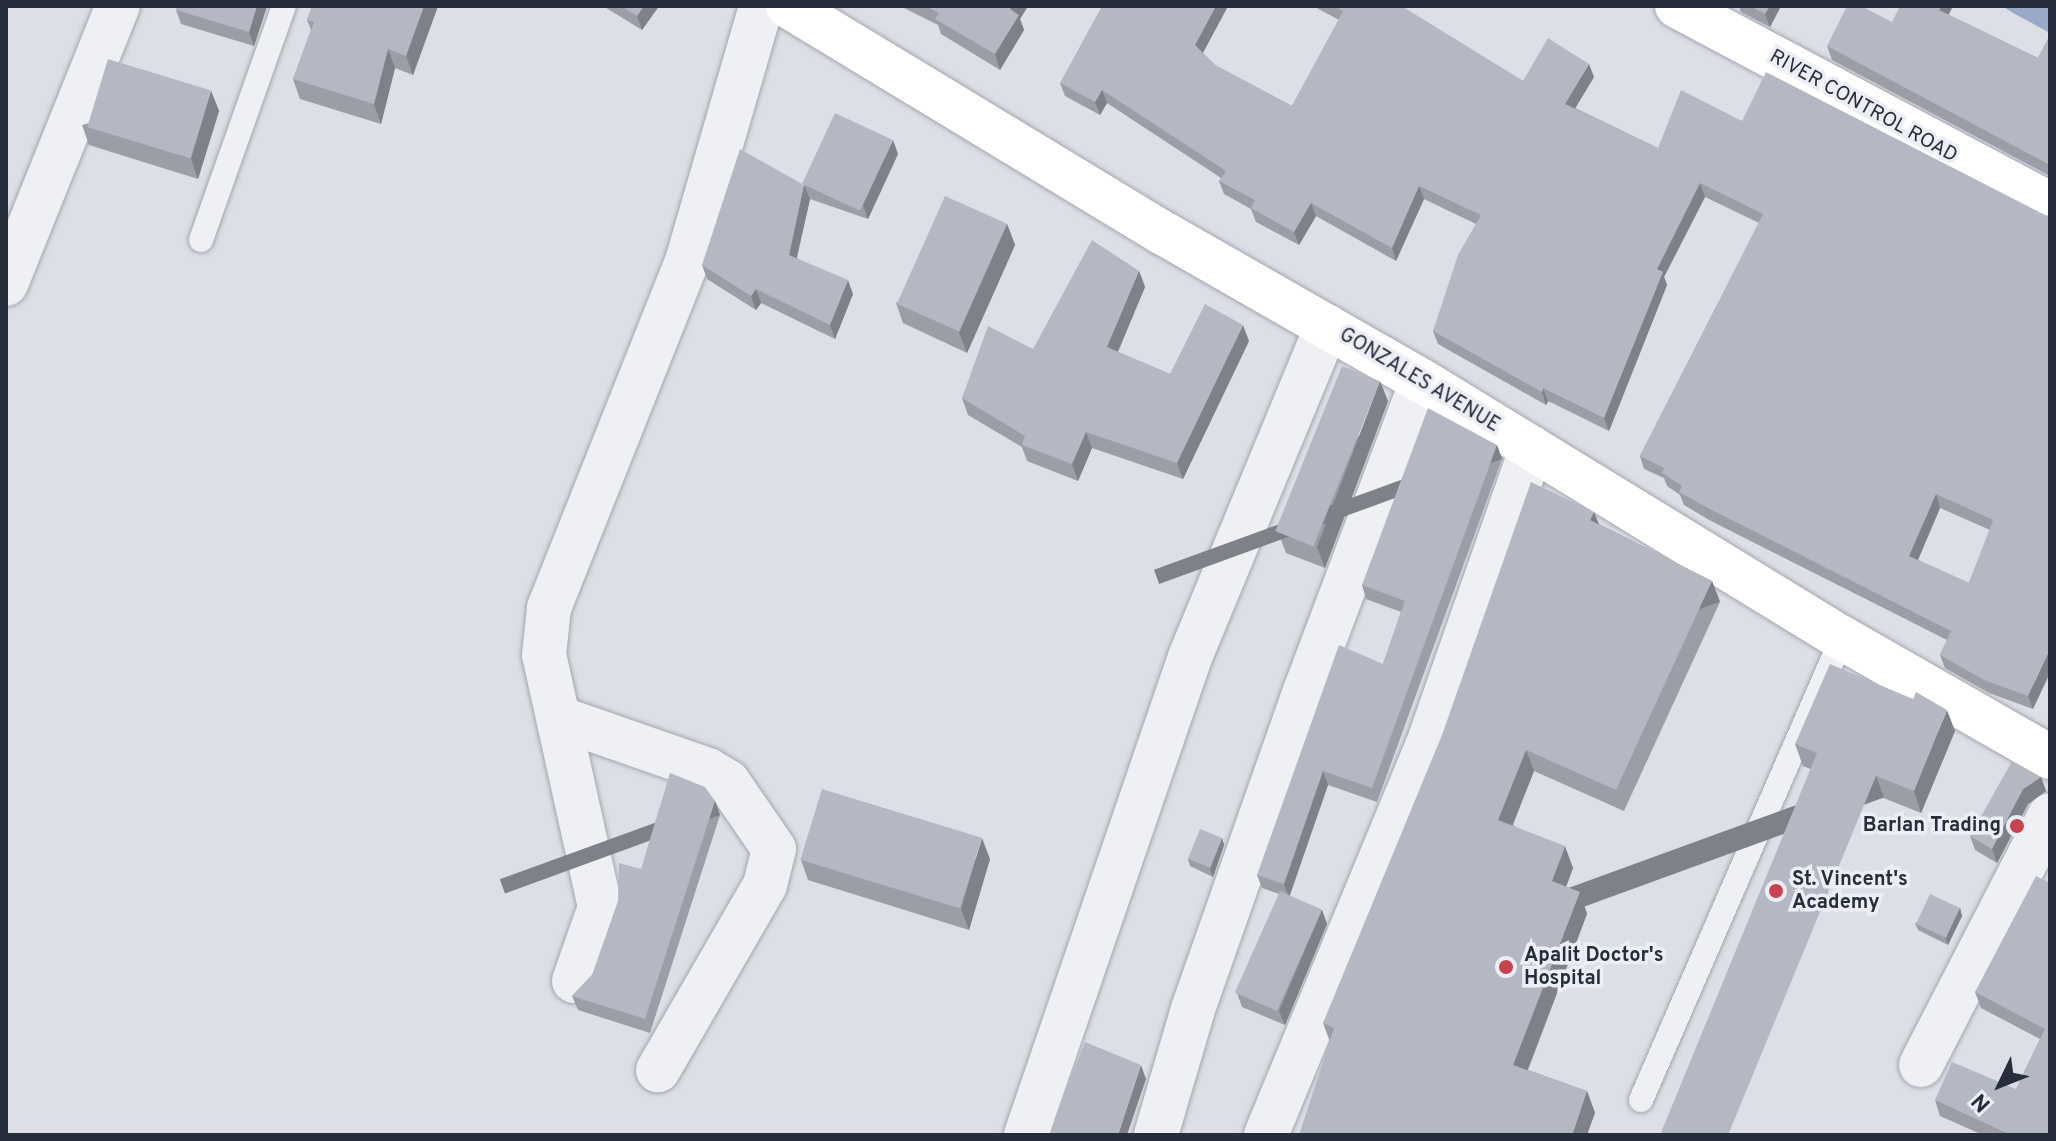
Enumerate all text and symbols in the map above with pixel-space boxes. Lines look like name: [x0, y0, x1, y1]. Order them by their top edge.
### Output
street label: RIVER CONTROL ROAD: [1765, 45, 1961, 169]
street label: GONZALES AVENUE: [1334, 323, 1504, 439]
place label: Barlan Trading: [1863, 814, 2001, 838]
marker: Barlan Trading: [2008, 817, 2026, 835]
place label: St. Vincent's Academy: [1792, 868, 1909, 915]
marker: St. Vincent's Academy: [1767, 882, 1785, 900]
place label: Apalit Doctor's Hospital: [1524, 944, 1663, 991]
marker: Apalit Doctor's Hospital: [1495, 956, 1517, 978]
north arrow: [1960, 1045, 2040, 1125]
text: N: [1967, 1087, 1997, 1117]

